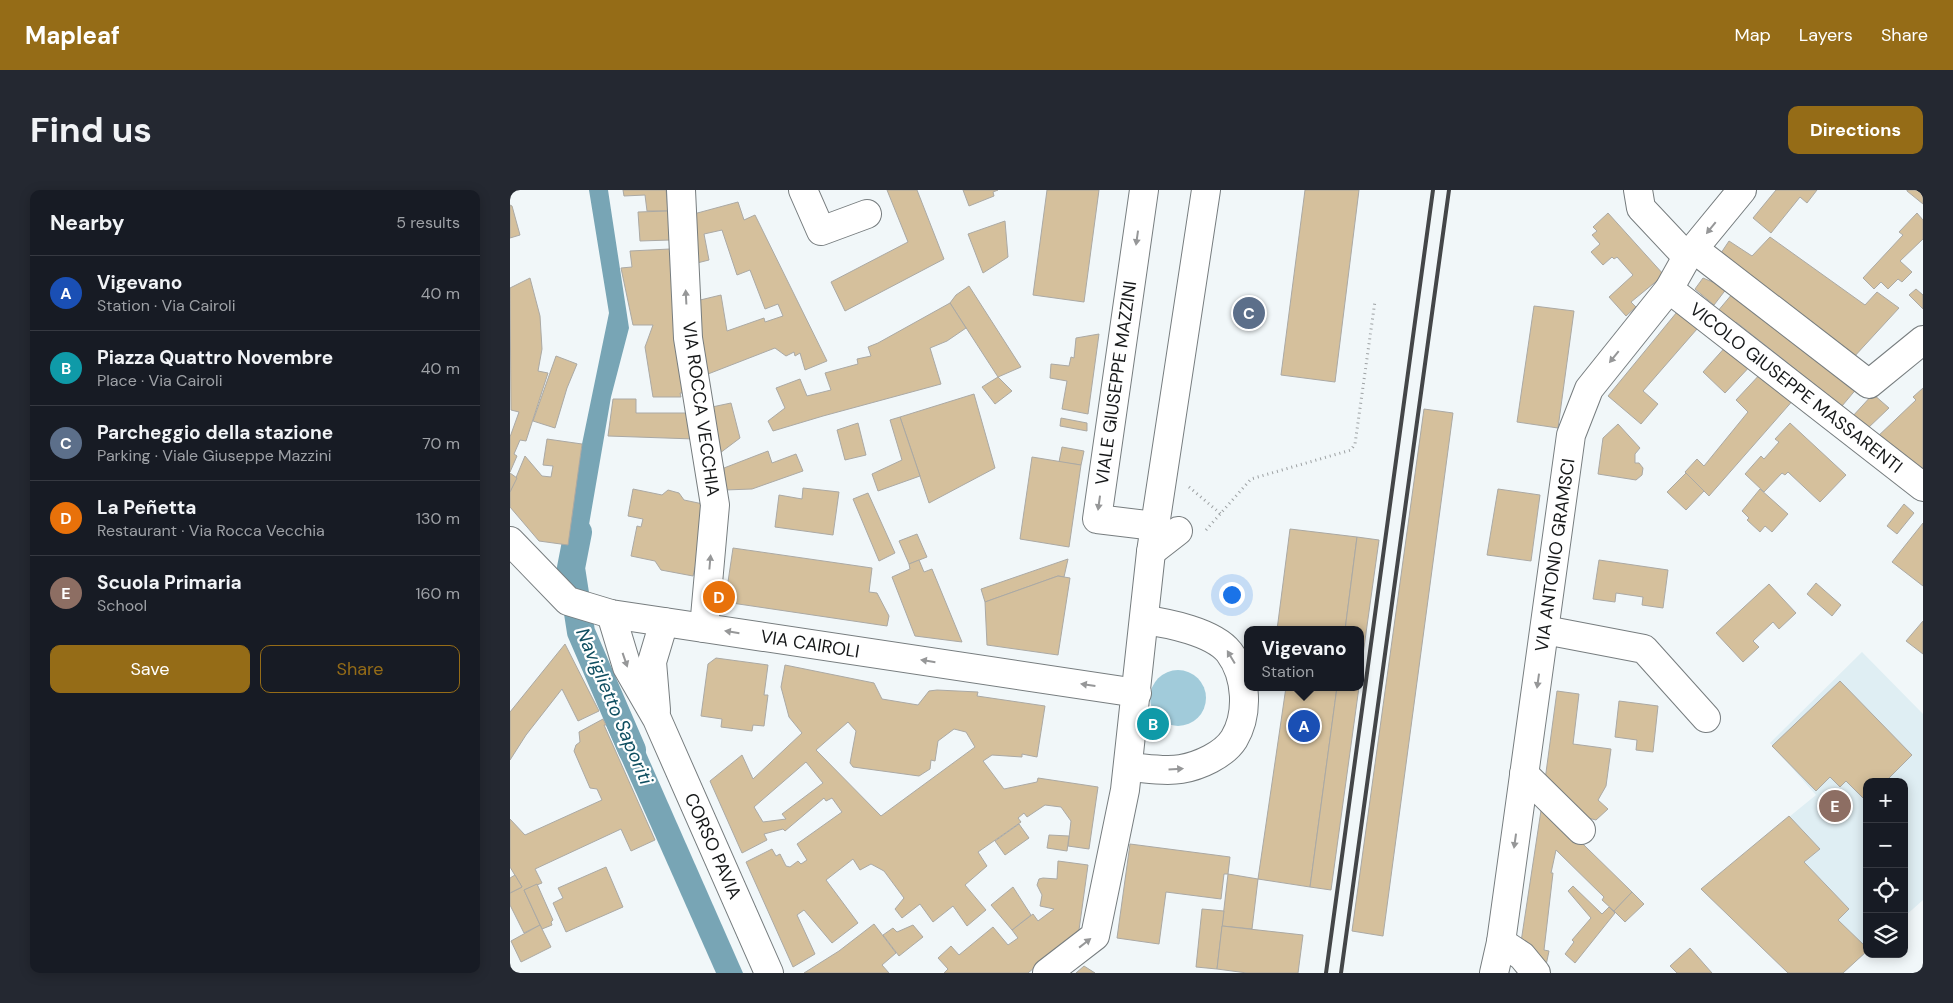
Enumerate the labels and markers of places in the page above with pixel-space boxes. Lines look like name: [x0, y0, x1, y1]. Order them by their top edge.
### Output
pin: C: [1233, 294, 1265, 332]
pin: D: [703, 578, 735, 616]
pin: B: [1137, 705, 1169, 743]
pin: A: [1288, 707, 1320, 745]
pin: E: [1819, 787, 1851, 825]

